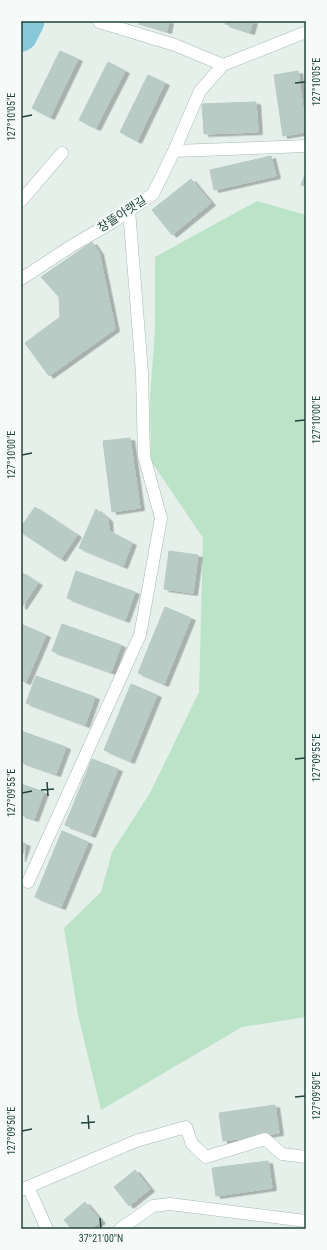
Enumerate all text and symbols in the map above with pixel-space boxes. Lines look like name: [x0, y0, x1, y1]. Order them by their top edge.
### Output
text: 127°10'05"E: [311, 58, 322, 106]
text: 127°10'05"E: [6, 93, 17, 141]
street label: 창뜰아랫길: [95, 193, 149, 235]
text: 127°10'00"E: [311, 396, 322, 444]
text: 127°10'00"E: [6, 431, 17, 479]
text: 127°09'55"E: [311, 734, 322, 782]
text: 127°09'55"E: [6, 769, 17, 817]
text: 127°09'50"E: [311, 1072, 322, 1120]
text: 127°09'50"E: [6, 1107, 17, 1155]
text: 37°21'00"N: [79, 1233, 123, 1244]

